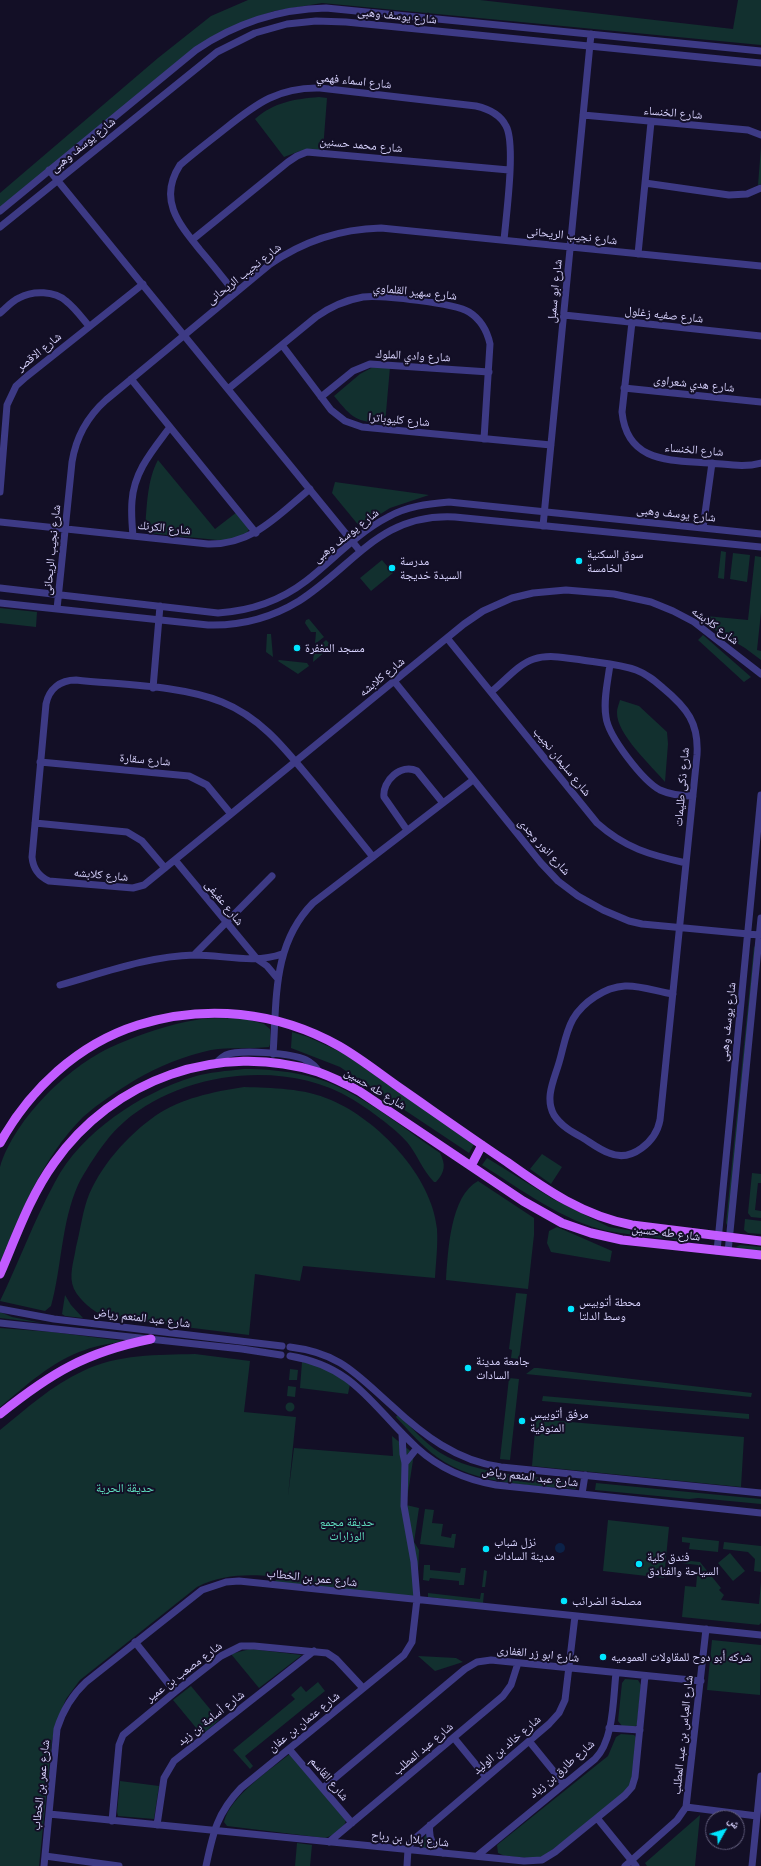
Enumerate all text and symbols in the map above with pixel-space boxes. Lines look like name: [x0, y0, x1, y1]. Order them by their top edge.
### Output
street label: شارع يوسف وهبى: [357, 5, 437, 27]
street label: شارع اسماء فهمي: [316, 70, 392, 92]
street label: شارع الخنساء: [643, 103, 703, 123]
street label: شارع يوسف وهبى: [48, 114, 118, 176]
street label: شارع محمد حسنين: [319, 134, 403, 156]
street label: شارع نجيب الريحانى: [526, 224, 618, 248]
street label: شارع نجيب الريحانى: [204, 240, 284, 308]
street label: شارع ابو سمبل: [544, 258, 566, 324]
street label: شارع سهير القلماوي: [372, 280, 458, 304]
street label: شارع صفيه زغلول: [624, 304, 704, 326]
street label: شارع الاقصر: [13, 329, 65, 375]
street label: شارع وادي الملوك: [375, 347, 451, 365]
street label: شارع هدي شعراوى: [653, 373, 735, 395]
street label: شارع كليوباترا: [368, 410, 430, 430]
street label: شارع الخنساء: [664, 440, 724, 460]
street label: شارع يوسف وهبى: [636, 503, 716, 525]
street label: شارع نجيب الريحانى: [40, 504, 64, 596]
street label: شارع يوسف وهبى: [310, 506, 382, 566]
street label: شارع الكرنك: [137, 518, 191, 538]
place label: سوق السكنية الخامسة: [587, 547, 643, 575]
place label: مدرسة السيدة خديجة: [400, 554, 462, 582]
marker: سوق السكنية الخامسة: [574, 556, 584, 566]
marker: مدرسة السيدة خديجة: [387, 563, 397, 573]
street label: شارع كلابشه: [689, 604, 741, 648]
place label: مسجد المغفرة: [305, 641, 365, 655]
marker: مسجد المغفرة: [292, 643, 302, 653]
street label: شارع كلابشه: [356, 654, 408, 700]
street label: شارع سليمان نجيب: [530, 725, 594, 799]
street label: شارع ذكى طليمات: [671, 747, 693, 827]
street label: شارع سقارة: [119, 751, 171, 769]
street label: شارع انور وجدى: [515, 816, 573, 878]
street label: شارع كلابشه: [73, 865, 129, 885]
street label: شارع عفيفى: [202, 878, 246, 928]
street label: شارع يوسف وهبى: [717, 982, 739, 1062]
street label: شارع طه حسين: [342, 1065, 408, 1113]
street label: شارع طه حسين: [631, 1222, 701, 1244]
place label: محطة أتوبيس وسط الدلتا: [579, 1295, 641, 1323]
marker: محطة أتوبيس وسط الدلتا: [566, 1304, 576, 1314]
street label: شارع عبد المنعم رياض: [93, 1305, 191, 1331]
place label: جامعة مدينة السادات: [476, 1354, 530, 1382]
marker: جامعة مدينة السادات: [463, 1363, 473, 1373]
place label: مرفق أتوبيس المنوفية: [530, 1407, 588, 1435]
marker: مرفق أتوبيس المنوفية: [517, 1416, 527, 1426]
street label: شارع عبد المنعم رياض: [481, 1464, 579, 1490]
park label: حديقة الحرية: [96, 1481, 154, 1495]
park label: حديقة مجمع الوزارات: [320, 1515, 374, 1543]
place label: نزل شباب مدينة السادات: [494, 1535, 555, 1563]
marker: نزل شباب مدينة السادات: [481, 1544, 491, 1554]
place label: فندق كلية السياحة والفنادق: [647, 1550, 719, 1578]
marker: فندق كلية السياحة والفنادق: [634, 1559, 644, 1569]
street label: شارع عمر بن الخطاب: [266, 1566, 358, 1590]
place label: مصلحة الضرائب: [572, 1594, 642, 1608]
marker: مصلحة الضرائب: [559, 1596, 569, 1606]
street label: شارع مصعب بن عمير: [143, 1639, 225, 1705]
street label: شارع ابو زر الغفارى: [496, 1643, 580, 1665]
place label: شركه أبو دوح للمقاولات العموميه: [611, 1650, 751, 1664]
marker: شركه أبو دوح للمقاولات العموميه: [598, 1652, 608, 1662]
street label: شارع العباس بن عبد المطلب: [670, 1675, 696, 1795]
street label: شارع أسامة بن زيد: [175, 1687, 247, 1749]
street label: شارع عثمان بن عفان: [265, 1689, 343, 1755]
street label: شارع خالد بن الوليد: [470, 1712, 544, 1778]
street label: شارع عبد المطلب: [390, 1719, 456, 1779]
street label: شارع طارق بن زياد: [526, 1737, 598, 1801]
street label: شارع عمر بن الخطاب: [29, 1739, 53, 1831]
street label: شارع القاسم: [306, 1754, 352, 1804]
north arrow: [705, 1810, 745, 1850]
text: ش: [725, 1814, 743, 1831]
street label: شارع بلال بن رباح: [370, 1828, 450, 1850]

